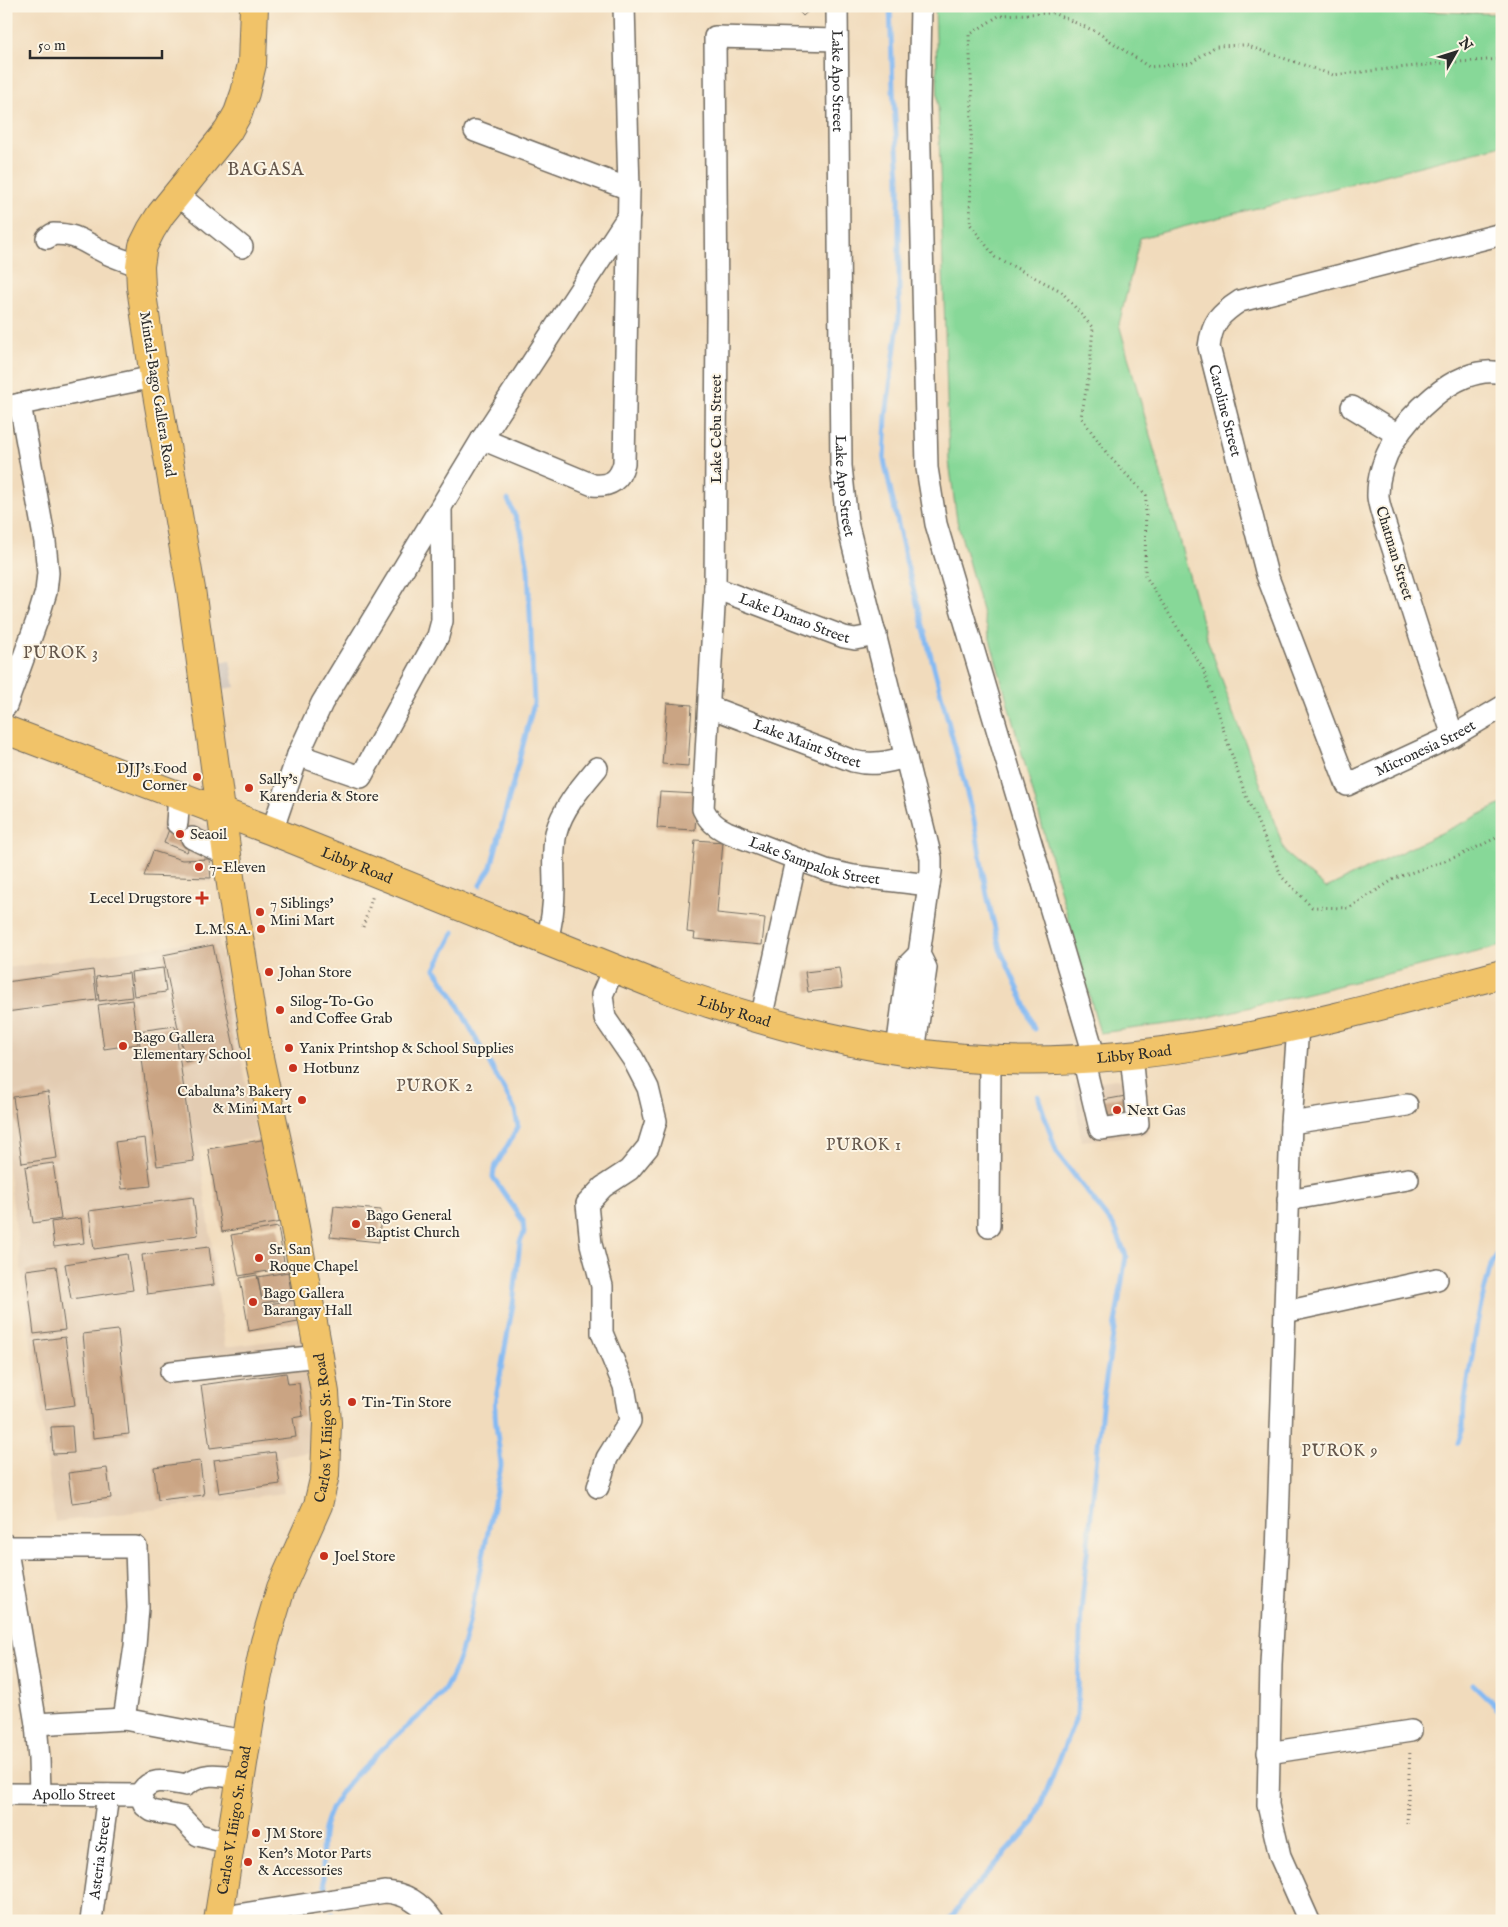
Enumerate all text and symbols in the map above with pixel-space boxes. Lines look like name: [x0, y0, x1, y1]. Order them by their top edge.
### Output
scale bar: [30, 28, 162, 60]
north arrow: [1430, 28, 1480, 78]
street label: Lake Apo Street: [827, 30, 847, 132]
text: N: [1454, 33, 1476, 55]
text: 50 m: [38, 36, 66, 55]
district label: BAGASA: [227, 159, 305, 182]
street label: Mintal-Bago Gallera Road: [135, 310, 180, 479]
street label: Caroline Street: [1204, 363, 1246, 459]
street label: Lake Cebu Street: [707, 374, 726, 484]
street label: Lake Apo Street: [831, 435, 859, 539]
street label: Chatman Street: [1371, 504, 1418, 602]
street label: Lake Danao Street: [736, 589, 851, 648]
district label: PUROK 3: [23, 644, 99, 664]
street label: Lake Maint Street: [751, 715, 862, 772]
street label: Micronesia Street: [1372, 716, 1479, 781]
place label: DJJ's Food Corner: [117, 759, 188, 795]
place label: Sally's Karenderia & Store: [259, 770, 379, 806]
marker: DJJ's Food Corner: [191, 771, 203, 783]
marker: Sally's Karenderia & Store: [243, 782, 255, 794]
place label: Seaoil: [190, 825, 228, 844]
marker: Seaoil: [174, 828, 186, 840]
street label: Lake Sampalok Street: [746, 832, 881, 889]
street label: Libby Road: [318, 843, 396, 889]
place label: 7-Eleven: [209, 858, 266, 877]
marker: 7-Eleven: [193, 861, 205, 873]
place label: Lecel Drugstore: [89, 889, 192, 908]
marker: Lecel Drugstore: [196, 892, 208, 904]
place label: 7 Siblings' Mini Mart: [270, 894, 335, 930]
marker: 7 Siblings' Mini Mart: [254, 906, 266, 918]
place label: L.M.S.A.: [195, 920, 251, 939]
marker: L.M.S.A.: [255, 923, 267, 935]
place label: Johan Store: [277, 963, 352, 982]
marker: Johan Store: [263, 966, 275, 978]
street label: Libby Road: [696, 991, 774, 1032]
place label: Silog-To-Go and Coffee Grab: [290, 992, 392, 1028]
marker: Silog-To-Go and Coffee Grab: [274, 1004, 286, 1016]
place label: Bago Gallera Elementary School: [133, 1028, 252, 1064]
place label: Yanix Printshop & School Supplies: [299, 1039, 514, 1058]
marker: Bago Gallera Elementary School: [117, 1040, 129, 1052]
street label: Libby Road: [1096, 1041, 1174, 1068]
marker: Yanix Printshop & School Supplies: [283, 1042, 295, 1054]
place label: Hotbunz: [303, 1059, 360, 1078]
marker: Hotbunz: [287, 1062, 299, 1074]
district label: PUROK 2: [396, 1077, 474, 1097]
place label: Cabaluna's Bakery & Mini Mart: [177, 1082, 293, 1118]
marker: Cabaluna's Bakery & Mini Mart: [296, 1094, 308, 1106]
place label: Next Gas: [1127, 1101, 1186, 1120]
marker: Next Gas: [1111, 1104, 1123, 1116]
district label: PUROK 1: [826, 1136, 902, 1156]
place label: Bago General Baptist Church: [366, 1206, 460, 1242]
marker: Bago General Baptist Church: [350, 1218, 362, 1230]
place label: Sr. San Roque Chapel: [269, 1240, 359, 1276]
marker: Sr. San Roque Chapel: [253, 1252, 265, 1264]
place label: Bago Gallera Barangay Hall: [263, 1284, 353, 1320]
marker: Bago Gallera Barangay Hall: [247, 1296, 259, 1308]
street label: Carlos V. Iñigo Sr. Road: [309, 1351, 337, 1505]
place label: Tin-Tin Store: [362, 1393, 451, 1412]
marker: Tin-Tin Store: [346, 1396, 358, 1408]
district label: PUROK 9: [1302, 1442, 1378, 1462]
place label: Joel Store: [332, 1547, 395, 1566]
marker: Joel Store: [318, 1550, 330, 1562]
street label: Carlos V. Iñigo Sr. Road: [213, 1744, 256, 1896]
street label: Apollo Street: [31, 1785, 116, 1805]
street label: Asteria Street: [85, 1815, 115, 1902]
place label: JM Store: [264, 1824, 323, 1843]
marker: JM Store: [250, 1827, 262, 1839]
place label: Ken's Motor Parts & Accessories: [258, 1844, 371, 1880]
marker: Ken's Motor Parts & Accessories: [242, 1856, 254, 1868]

